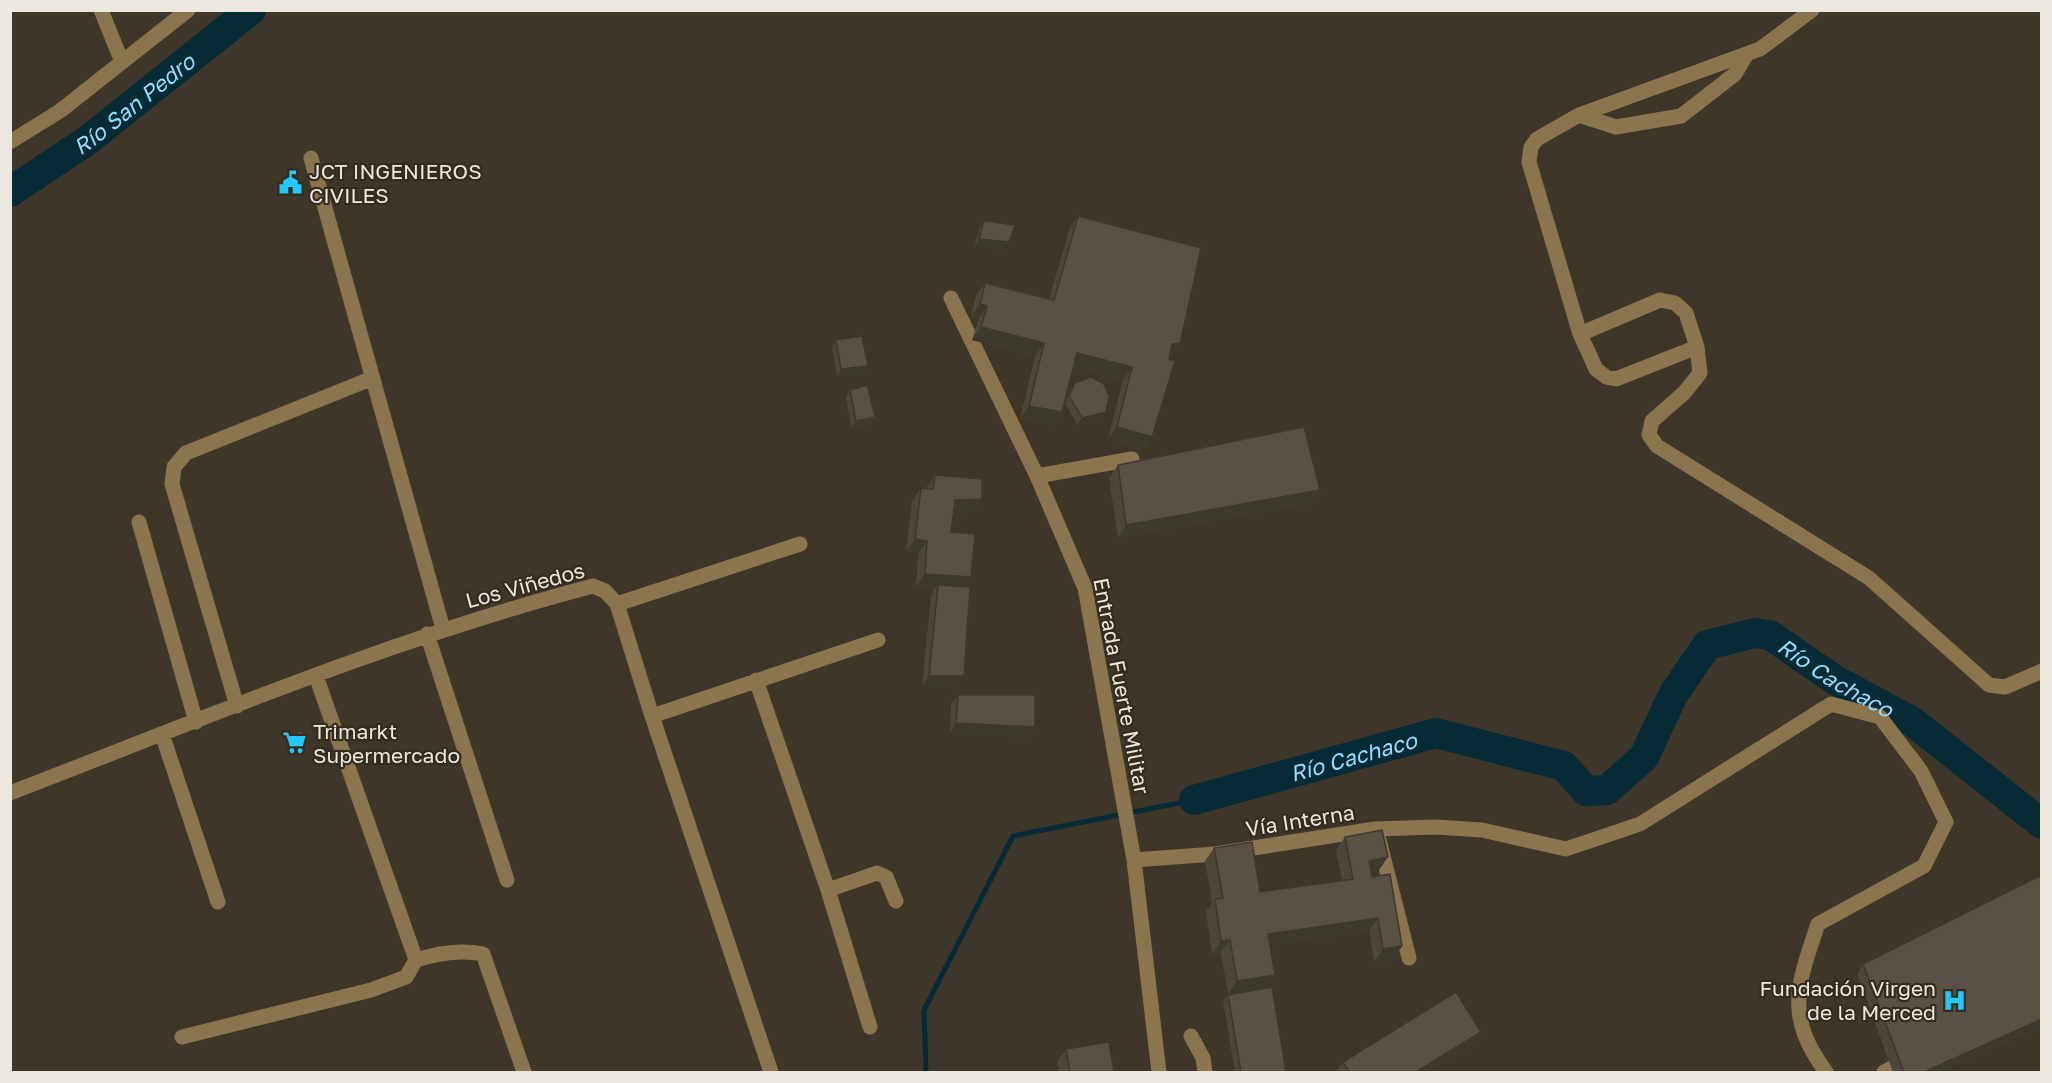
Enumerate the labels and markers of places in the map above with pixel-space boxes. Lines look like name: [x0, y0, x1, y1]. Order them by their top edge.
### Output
place label: JCT INGENIEROS CIVILES: [309, 158, 482, 208]
public building icon: JCT INGENIEROS CIVILES: [278, 170, 304, 196]
place label: Trimarkt Supermercado: [313, 718, 460, 768]
supermarket icon: Trimarkt Supermercado: [282, 730, 308, 756]
place label: Fundación Virgen de la Merced: [1760, 975, 1936, 1025]
hospital icon: Fundación Virgen de la Merced: [1941, 987, 1967, 1013]

